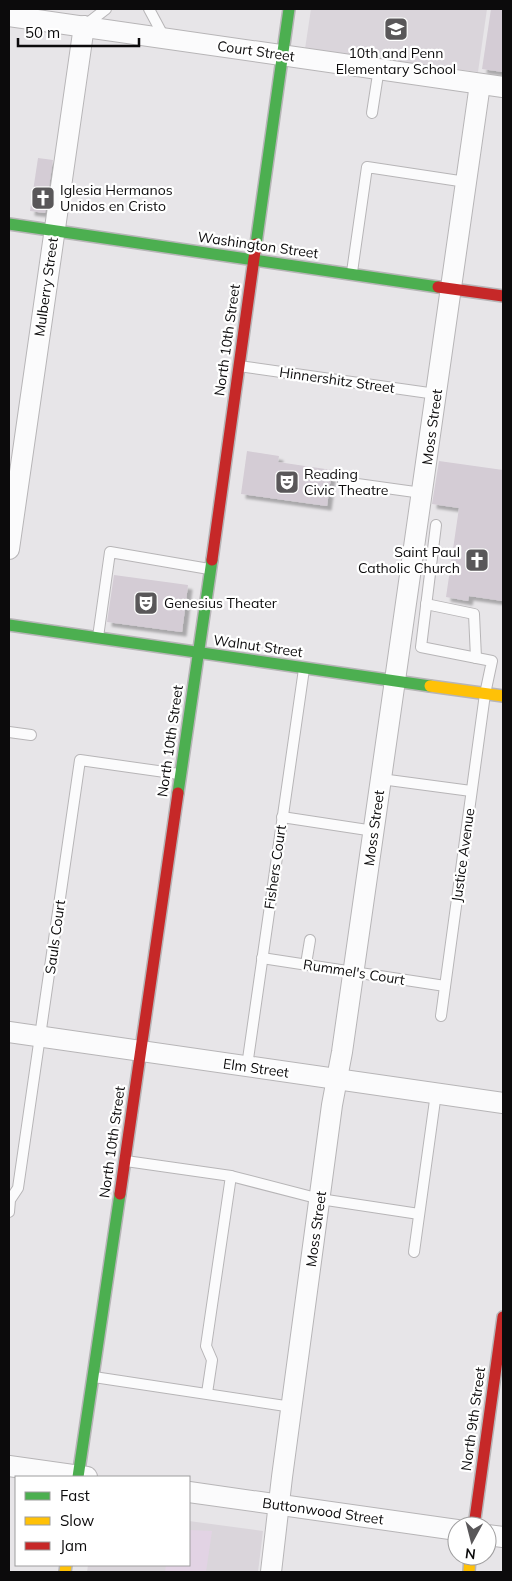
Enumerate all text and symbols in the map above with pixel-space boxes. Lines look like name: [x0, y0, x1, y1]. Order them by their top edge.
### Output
scale bar: [18, 15, 139, 47]
school or university icon: 10th and Penn Elementary School: [383, 16, 409, 42]
text: 50 m: [25, 23, 60, 42]
street label: Court Street: [216, 37, 296, 65]
place label: 10th and Penn Elementary School: [336, 44, 456, 78]
place label: Iglesia Hermanos Unidos en Cristo: [60, 181, 173, 215]
church icon: Iglesia Hermanos Unidos en Cristo: [30, 185, 56, 211]
street label: Washington Street: [196, 228, 320, 262]
street label: Mulberry Street: [30, 236, 62, 338]
street label: North 10th Street: [210, 283, 244, 397]
street label: Hinnershitz Street: [278, 363, 396, 397]
street label: Moss Street: [418, 388, 446, 466]
place label: Reading Civic Theatre: [304, 465, 388, 499]
theatre icon: Reading Civic Theatre: [274, 469, 300, 495]
place label: Saint Paul Catholic Church: [358, 543, 460, 577]
church icon: Saint Paul Catholic Church: [464, 547, 490, 573]
theatre icon: Genesius Theater: [133, 590, 159, 616]
place label: Genesius Theater: [164, 594, 278, 612]
street label: Walnut Street: [212, 631, 304, 661]
street label: North 10th Street: [153, 684, 187, 798]
street label: Moss Street: [360, 789, 388, 867]
street label: Justice Avenue: [448, 807, 478, 903]
street label: Fishers Court: [260, 824, 290, 910]
street label: Sauls Court: [41, 899, 69, 975]
street label: Rummel's Court: [302, 955, 406, 989]
street label: Elm Street: [222, 1054, 290, 1082]
street label: North 10th Street: [95, 1085, 129, 1199]
street label: Moss Street: [302, 1190, 330, 1268]
street label: North 9th Street: [457, 1366, 489, 1472]
legend: [15, 1476, 190, 1566]
text: Fast: [60, 1486, 90, 1505]
street label: Buttonwood Street: [261, 1494, 385, 1528]
text: Slow: [60, 1511, 94, 1530]
north arrow: [447, 1516, 497, 1566]
text: Jam: [60, 1536, 87, 1555]
text: N: [464, 1544, 477, 1563]

